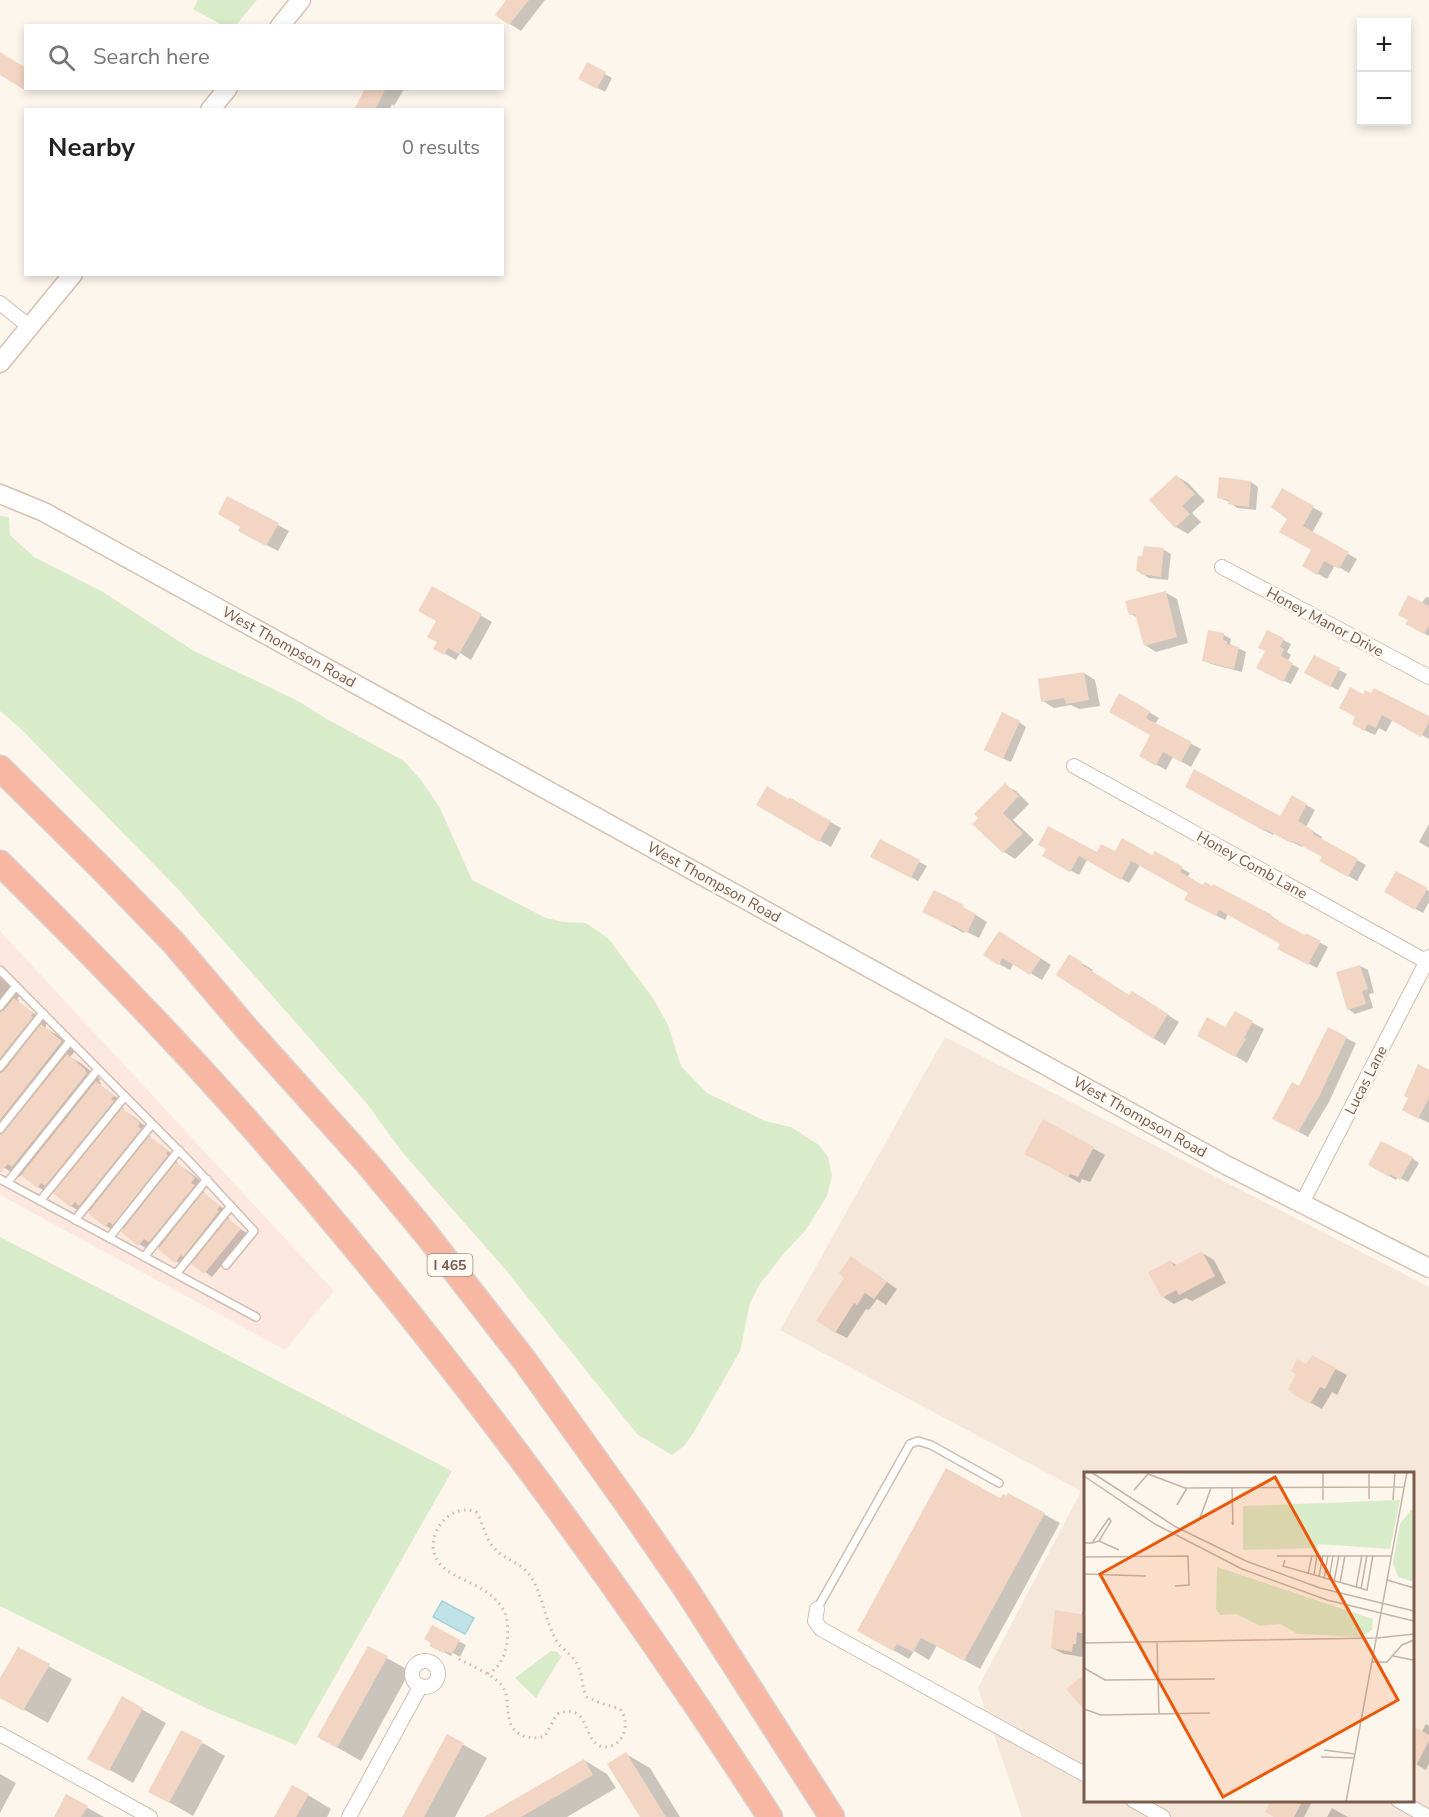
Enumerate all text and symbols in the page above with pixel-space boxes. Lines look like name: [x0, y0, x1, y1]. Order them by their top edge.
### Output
map controls: [1357, 18, 1411, 126]
button: +: [1357, 18, 1411, 72]
search box: [24, 24, 504, 90]
icon: search: [45, 41, 78, 74]
text: Search here: [93, 42, 210, 72]
button: −: [1357, 72, 1411, 126]
text: Nearby: [48, 130, 135, 165]
text: 0 results: [402, 134, 480, 161]
street label: Honey Manor Drive: [1263, 583, 1387, 661]
street label: West Thompson Road: [218, 602, 360, 692]
street label: Honey Comb Lane: [1193, 826, 1311, 904]
street label: West Thompson Road: [643, 837, 785, 927]
street label: Lucas Lane: [1340, 1042, 1392, 1118]
street label: West Thompson Road: [1069, 1072, 1211, 1162]
road number: I 465: [428, 1254, 472, 1276]
inset map: [1084, 1472, 1414, 1802]

